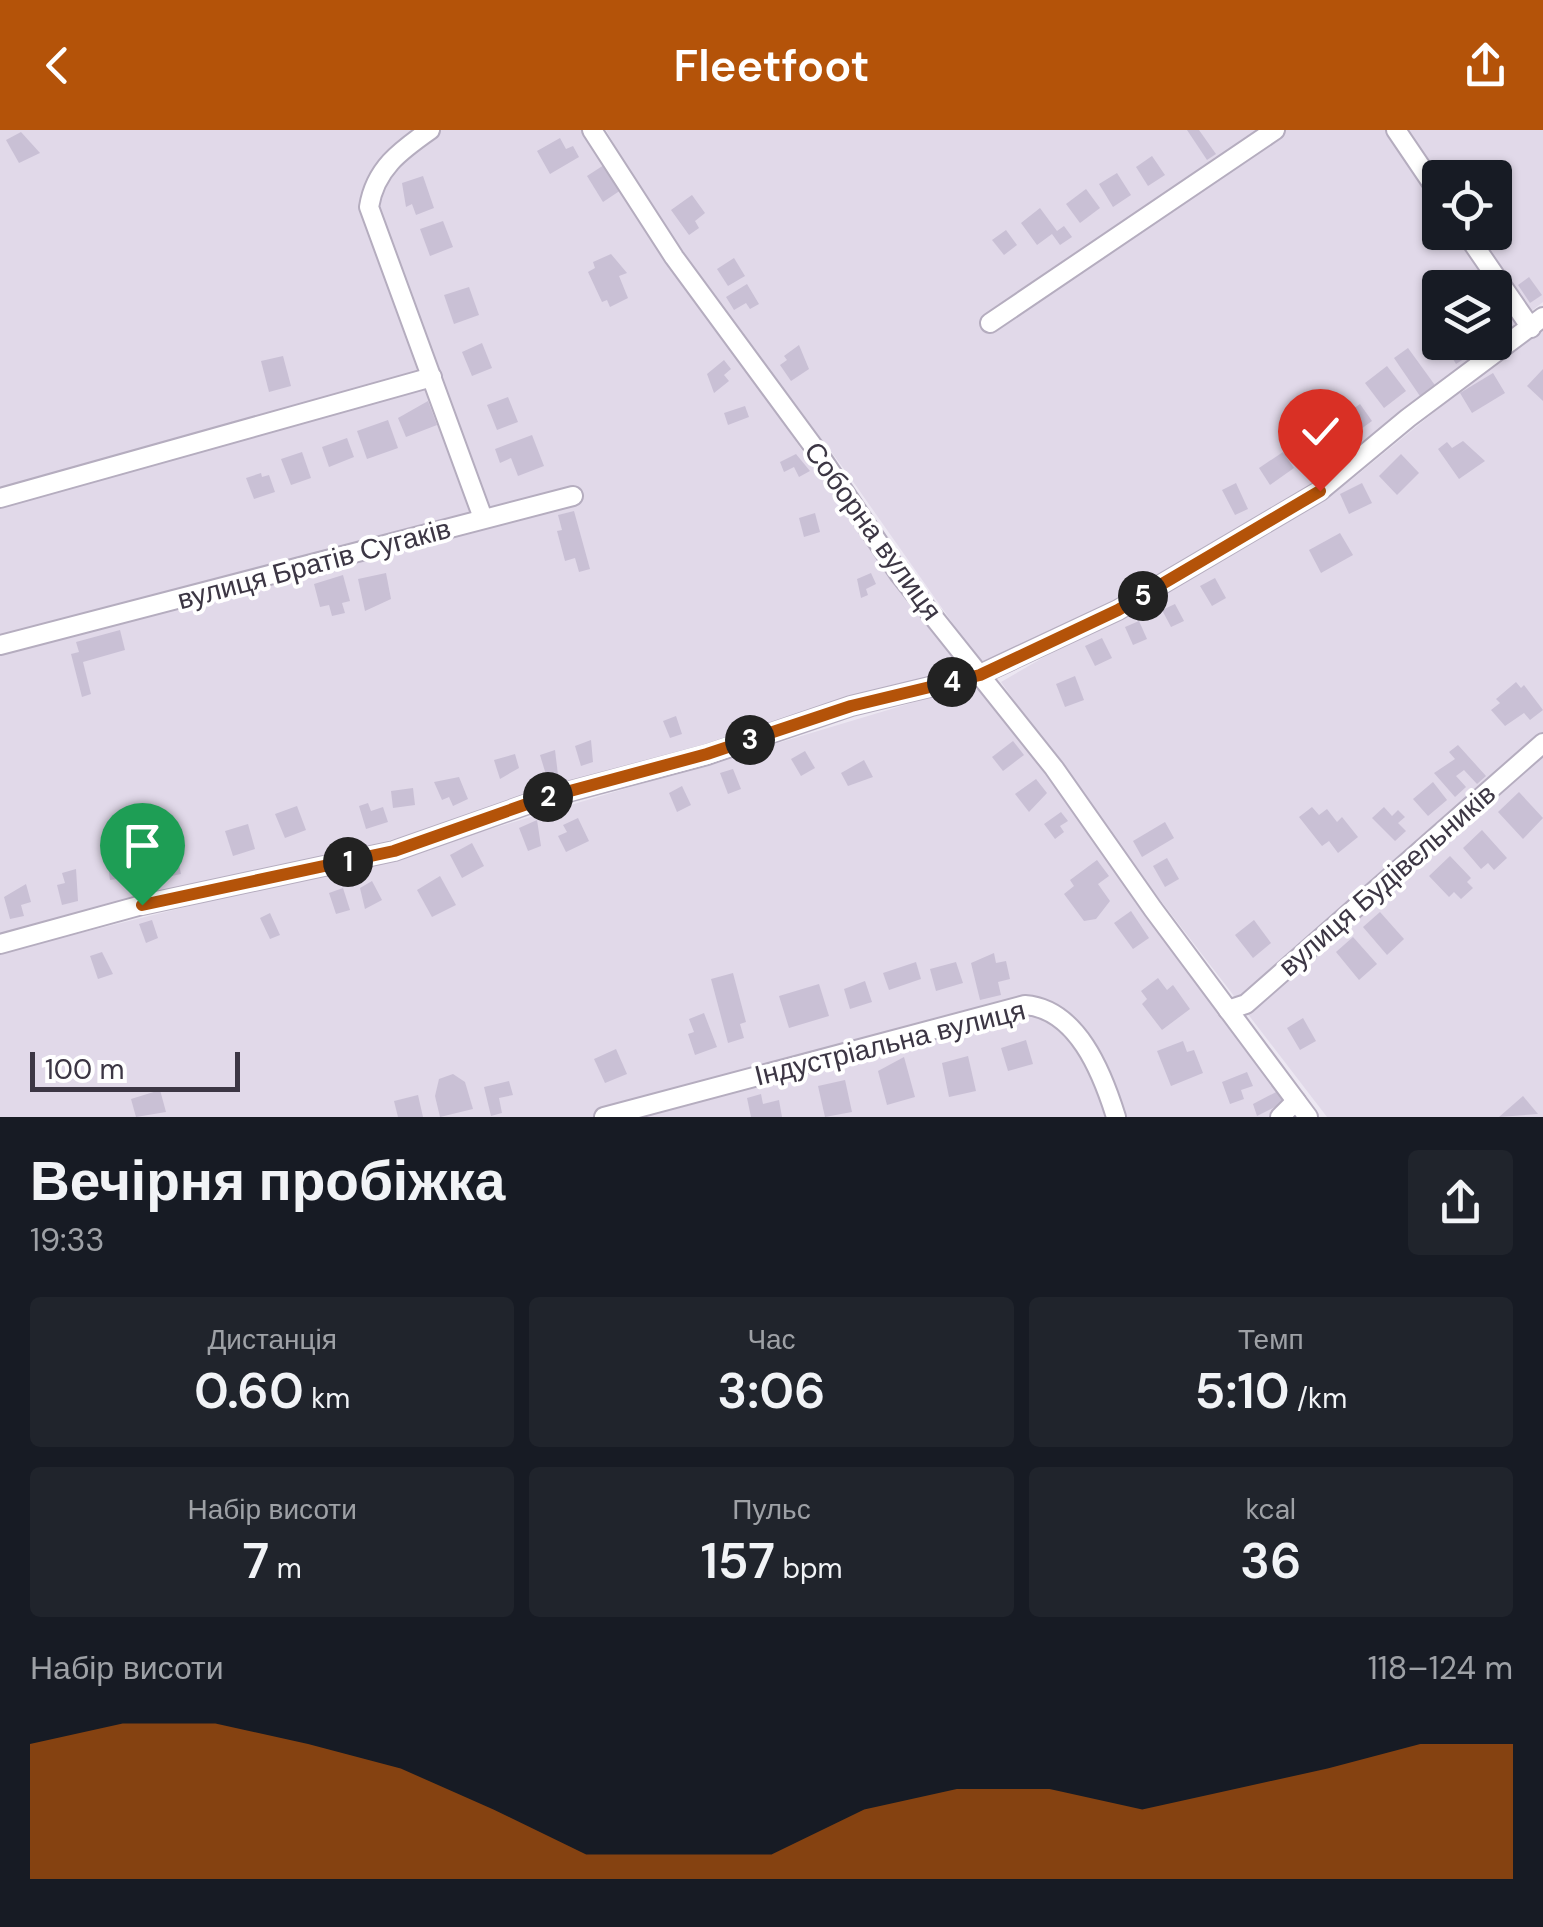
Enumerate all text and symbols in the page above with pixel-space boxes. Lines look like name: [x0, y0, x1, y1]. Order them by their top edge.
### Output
text: Fleetfoot: [674, 36, 869, 95]
icon: back: [30, 38, 85, 93]
icon: share: [1458, 38, 1513, 93]
map controls: [1422, 160, 1512, 360]
button: locate: [1422, 160, 1512, 250]
button: layers: [1422, 270, 1512, 360]
pin: [1278, 389, 1363, 492]
icon: check: [1293, 404, 1348, 459]
street label: Соборна вулиця: [796, 434, 950, 628]
street label: вулиця Братів Сугаків: [173, 510, 455, 618]
pin: 5: [1118, 571, 1168, 621]
text: 5: [1134, 577, 1152, 614]
pin: 4: [927, 657, 977, 707]
text: 4: [943, 663, 961, 700]
pin: 3: [725, 715, 775, 765]
text: 3: [742, 721, 758, 758]
pin: 2: [523, 772, 573, 822]
street label: вулиця Будівельників: [1271, 775, 1503, 985]
text: 2: [540, 778, 556, 815]
pin: [100, 803, 185, 906]
icon: arrive: [115, 818, 170, 873]
pin: 1: [323, 837, 373, 887]
text: 1: [343, 843, 353, 880]
street label: Індустріальна вулиця: [751, 991, 1029, 1095]
scale bar: [30, 1047, 240, 1091]
text: 100 m: [45, 1051, 124, 1088]
text: Вечірня пробіжка: [30, 1145, 505, 1217]
button: share: [1408, 1150, 1513, 1255]
text: 19:33: [30, 1219, 104, 1261]
text: Дистанція: [207, 1321, 337, 1358]
text: Час: [747, 1321, 796, 1358]
text: Темп: [1238, 1321, 1304, 1358]
text: 0.60: [194, 1358, 304, 1424]
text: 3:06: [717, 1358, 826, 1424]
text: 5:10: [1195, 1358, 1290, 1424]
text: km: [304, 1380, 350, 1417]
text: /km: [1290, 1380, 1347, 1417]
text: Набір висоти: [188, 1491, 357, 1528]
text: Пульс: [732, 1491, 811, 1528]
text: kcal: [1246, 1491, 1296, 1528]
text: 7: [243, 1528, 269, 1594]
text: 157: [700, 1528, 775, 1594]
text: 36: [1240, 1528, 1302, 1594]
text: m: [269, 1550, 302, 1587]
text: bpm: [775, 1550, 843, 1587]
text: Набір висоти: [30, 1647, 224, 1689]
text: 118–124 m: [1368, 1647, 1513, 1689]

